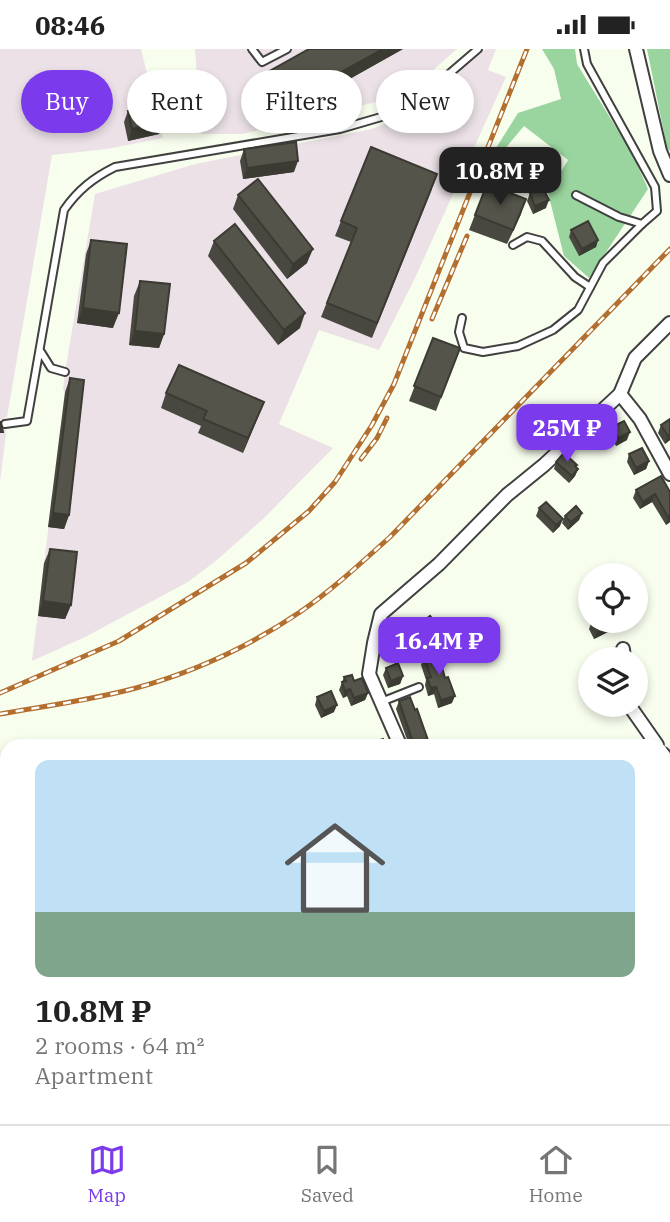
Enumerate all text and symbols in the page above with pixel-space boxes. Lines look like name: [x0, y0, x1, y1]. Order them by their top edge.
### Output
text: 08:46: [35, 8, 105, 42]
chip: Buy: [21, 70, 113, 133]
chip: Rent: [127, 70, 227, 133]
chip: Filters: [241, 70, 362, 133]
chip: New: [376, 70, 474, 133]
pin: 10.8M ₽: [435, 148, 565, 207]
text: 10.8M ₽: [455, 155, 545, 185]
pin: 25M ₽: [518, 405, 616, 464]
text: 25M ₽: [532, 412, 602, 442]
map controls: [578, 563, 648, 717]
button: locate: [578, 563, 648, 633]
pin: 16.4M ₽: [374, 617, 504, 677]
text: 16.4M ₽: [394, 625, 484, 655]
button: layers: [578, 647, 648, 717]
icon: home: [272, 805, 398, 931]
text: 10.8M ₽: [35, 991, 152, 1030]
text: 2 rooms · 64 m²: [35, 1030, 205, 1060]
text: Apartment: [35, 1060, 153, 1090]
tab: Map: [87, 1141, 126, 1207]
tab: Saved: [301, 1141, 354, 1207]
tab: Home: [529, 1141, 583, 1207]

